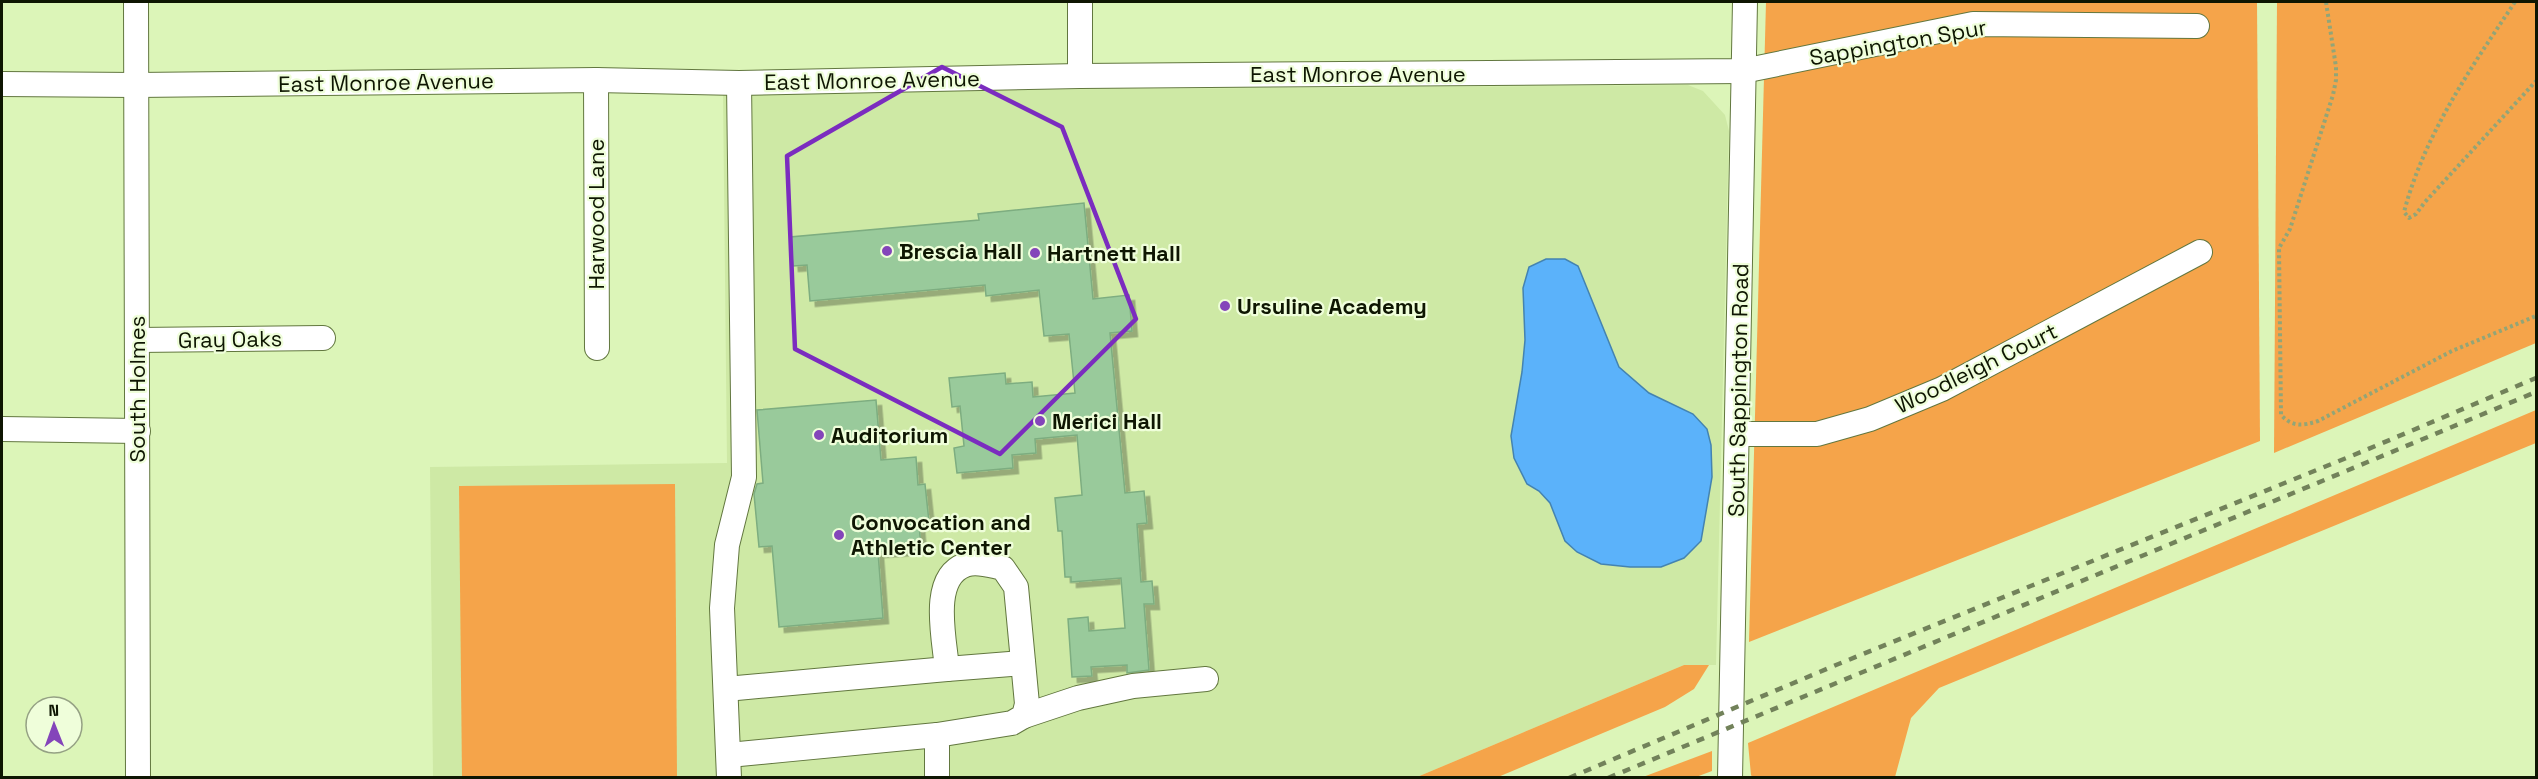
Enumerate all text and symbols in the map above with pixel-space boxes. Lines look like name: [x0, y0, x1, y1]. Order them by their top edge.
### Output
street label: Sappington Spur: [1807, 13, 1989, 71]
street label: East Monroe Avenue: [1250, 60, 1466, 88]
street label: East Monroe Avenue: [764, 64, 980, 96]
street label: East Monroe Avenue: [278, 66, 494, 98]
street label: Harwood Lane: [582, 139, 610, 289]
place label: Brescia Hall: [899, 237, 1022, 265]
place label: Hartnett Hall: [1047, 239, 1181, 267]
marker: Brescia Hall: [880, 244, 894, 258]
marker: Hartnett Hall: [1028, 246, 1042, 260]
street label: South Sappington Road: [1722, 263, 1754, 517]
place label: Ursuline Academy: [1237, 292, 1427, 320]
marker: Ursuline Academy: [1218, 299, 1232, 313]
street label: South Holmes: [123, 316, 151, 462]
street label: Woodleigh Court: [1890, 317, 2062, 419]
street label: Gray Oaks: [178, 324, 282, 354]
place label: Merici Hall: [1052, 407, 1162, 435]
marker: Merici Hall: [1033, 414, 1047, 428]
place label: Auditorium: [831, 421, 948, 449]
marker: Auditorium: [812, 428, 826, 442]
place label: Convocation and Athletic Center: [851, 508, 1031, 561]
marker: Convocation and Athletic Center: [832, 528, 846, 542]
north arrow: [24, 695, 84, 755]
text: N: [48, 700, 59, 721]

